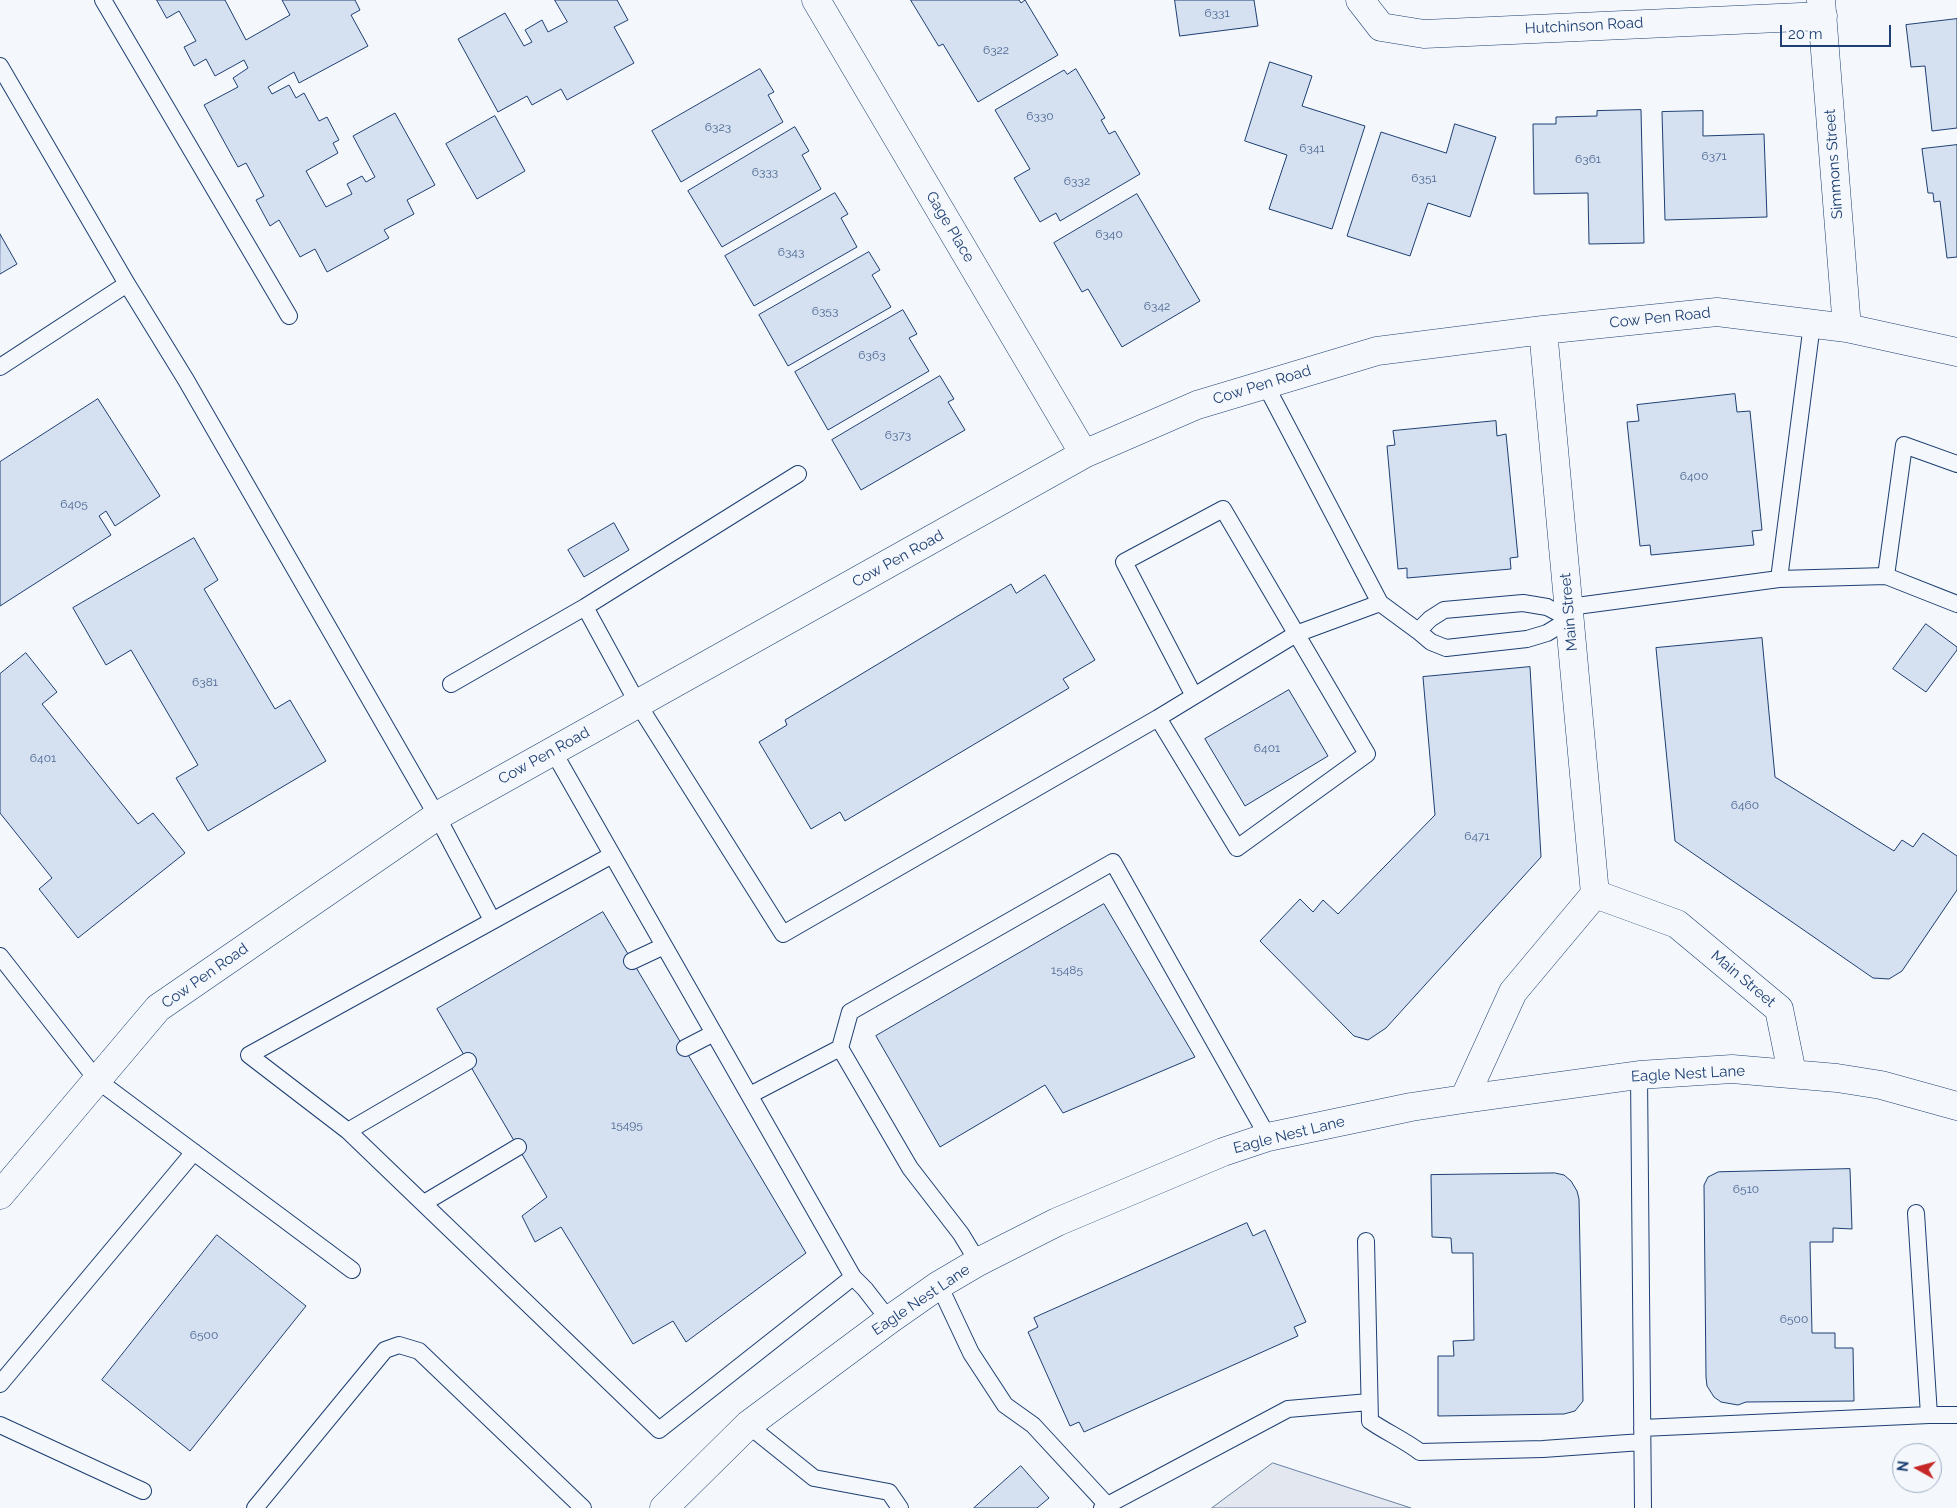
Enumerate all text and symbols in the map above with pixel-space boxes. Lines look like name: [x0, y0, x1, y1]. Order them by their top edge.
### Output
house number: 6331: [1204, 6, 1230, 20]
street label: Hutchinson Road: [1524, 14, 1644, 38]
scale bar: [1782, 15, 1893, 47]
text: 20 m: [1788, 25, 1823, 43]
house number: 6322: [983, 43, 1009, 57]
street label: Simmons Street: [1821, 108, 1847, 220]
house number: 6330: [1026, 109, 1054, 123]
house number: 6323: [705, 120, 731, 134]
house number: 6341: [1299, 141, 1325, 155]
house number: 6371: [1701, 149, 1727, 163]
house number: 6361: [1575, 152, 1601, 166]
house number: 6333: [752, 165, 778, 179]
house number: 6351: [1411, 171, 1437, 185]
house number: 6332: [1064, 174, 1090, 188]
street label: Gage Place: [922, 188, 978, 266]
house number: 6340: [1095, 227, 1123, 241]
house number: 6343: [778, 245, 804, 259]
house number: 6342: [1144, 299, 1170, 313]
house number: 6353: [812, 304, 838, 318]
street label: Cow Pen Road: [1609, 304, 1711, 332]
house number: 6363: [858, 348, 886, 362]
street label: Cow Pen Road: [1211, 362, 1313, 408]
house number: 6373: [885, 428, 911, 442]
house number: 6400: [1680, 469, 1708, 483]
house number: 6405: [60, 497, 88, 511]
street label: Cow Pen Road: [849, 527, 947, 591]
street label: Main Street: [1557, 572, 1581, 652]
house number: 6381: [192, 675, 218, 689]
street label: Cow Pen Road: [495, 724, 593, 788]
house number: 6401: [1254, 741, 1280, 755]
house number: 6401: [30, 751, 56, 765]
house number: 6460: [1731, 798, 1759, 812]
house number: 6471: [1464, 829, 1490, 843]
street label: Cow Pen Road: [158, 940, 252, 1012]
street label: Main Street: [1707, 947, 1779, 1011]
house number: 15485: [1051, 963, 1083, 977]
street label: Eagle Nest Lane: [1631, 1062, 1745, 1086]
street label: Eagle Nest Lane: [1231, 1112, 1347, 1158]
house number: 15495: [611, 1118, 643, 1132]
house number: 6510: [1733, 1182, 1759, 1196]
street label: Eagle Nest Lane: [869, 1261, 973, 1339]
house number: 6500: [1780, 1312, 1808, 1326]
house number: 6500: [190, 1328, 218, 1342]
north arrow: [1892, 1443, 1942, 1493]
text: N: [1895, 1460, 1912, 1473]

